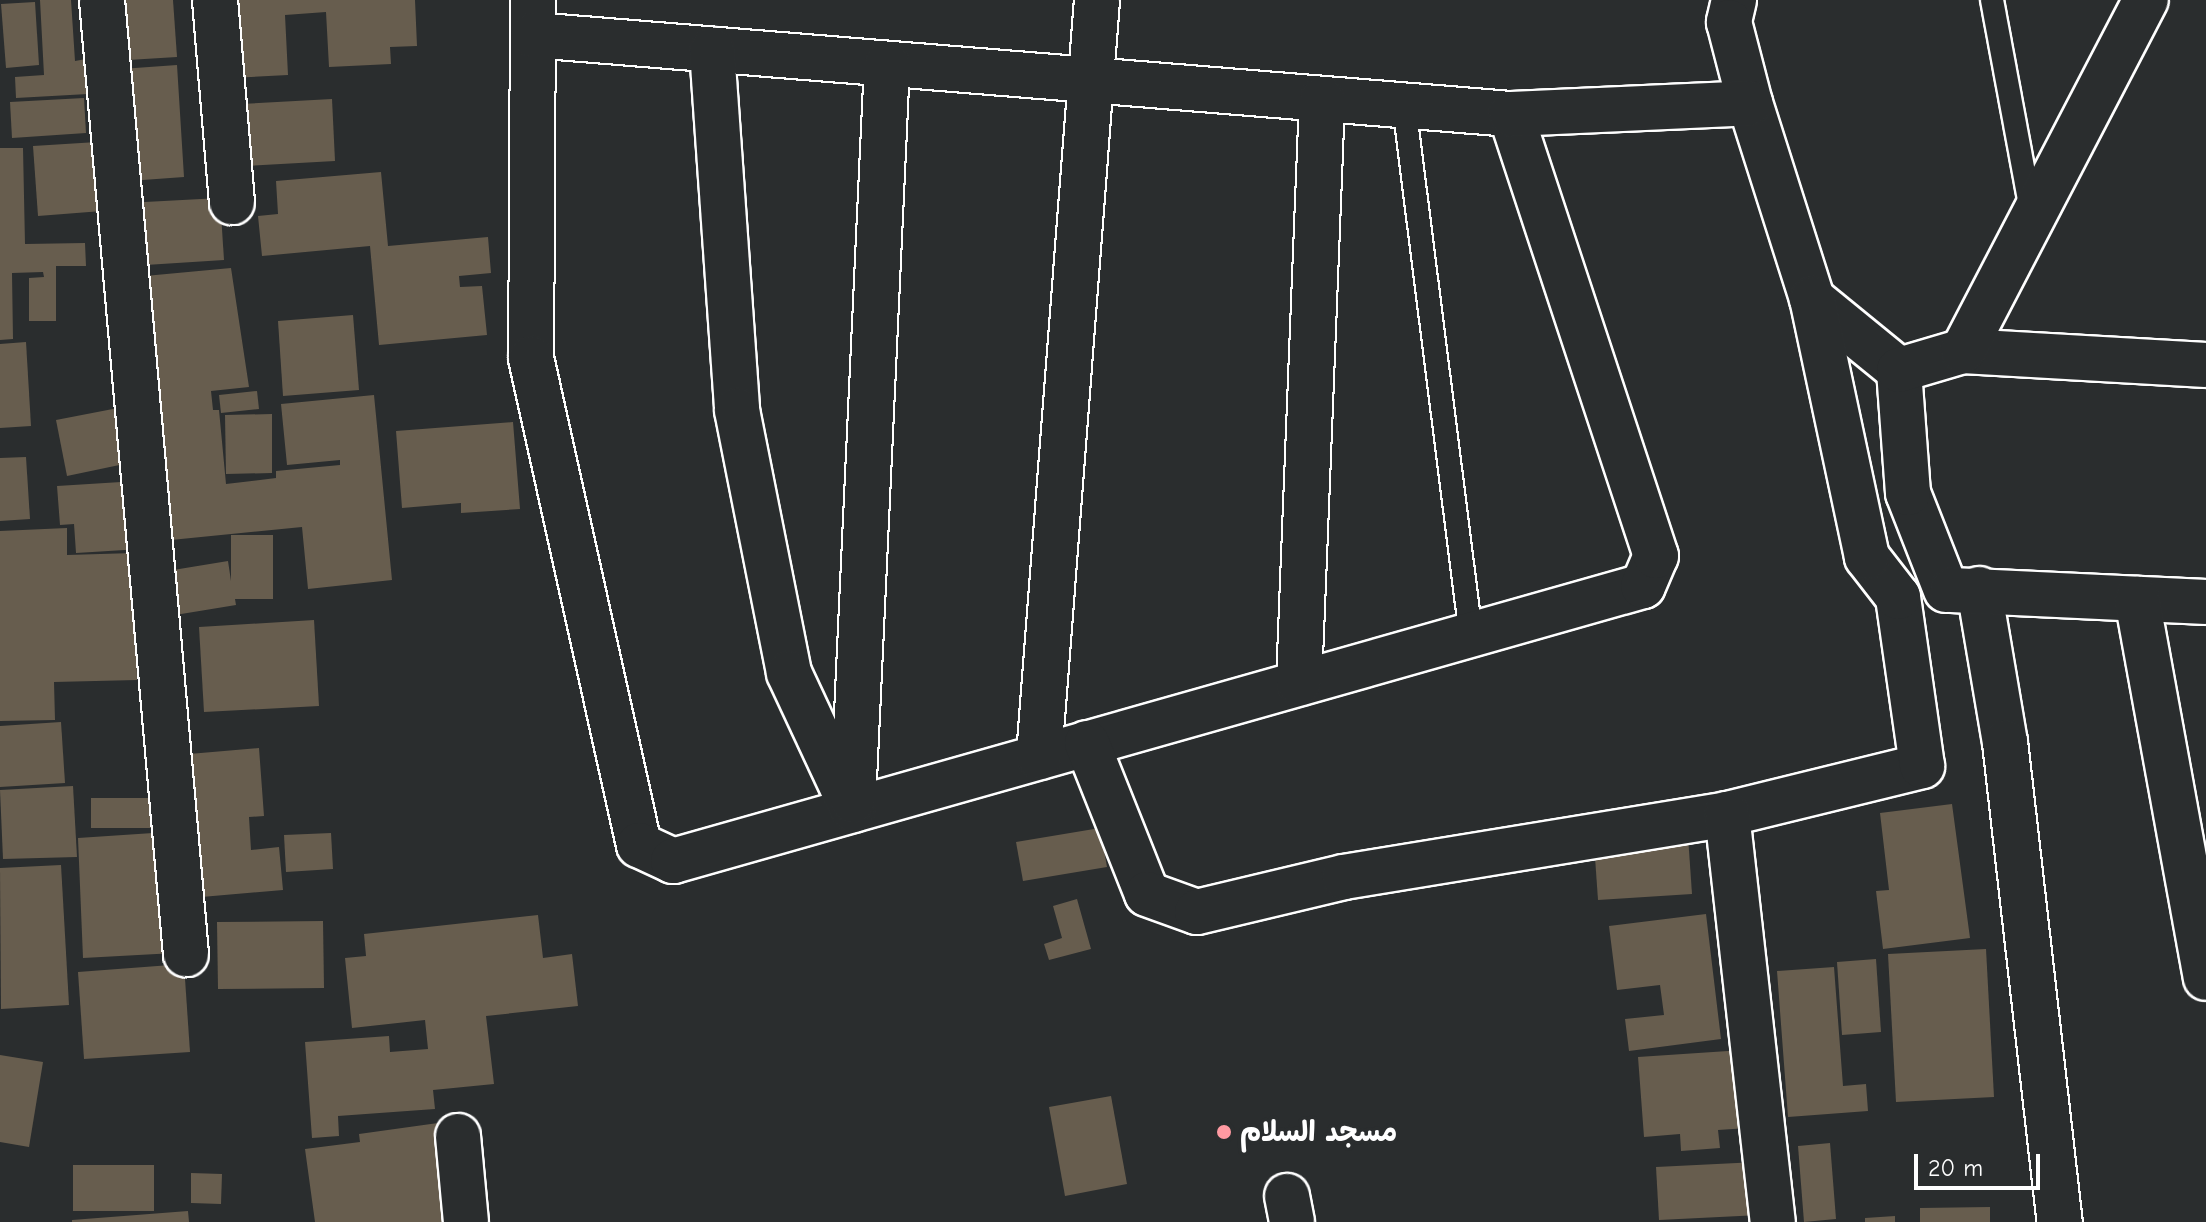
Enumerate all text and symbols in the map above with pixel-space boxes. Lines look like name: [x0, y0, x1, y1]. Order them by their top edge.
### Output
place label: مسجد السلام: [1240, 1115, 1397, 1149]
marker: مسجد السلام: [1215, 1123, 1233, 1141]
scale bar: [1918, 1138, 2044, 1188]
text: 20 m: [1928, 1154, 1983, 1182]

